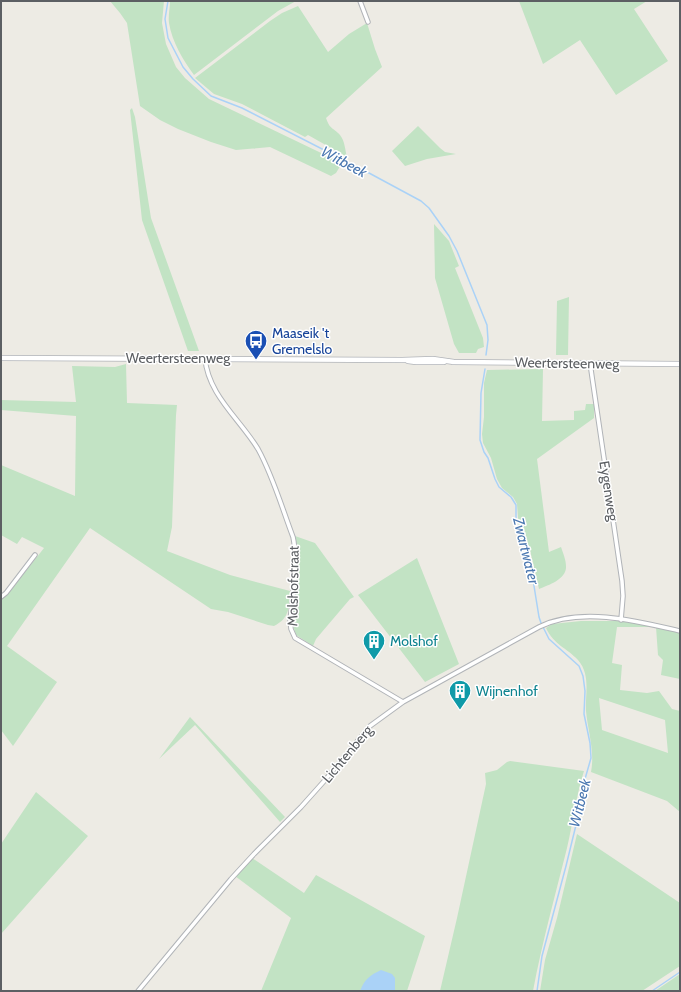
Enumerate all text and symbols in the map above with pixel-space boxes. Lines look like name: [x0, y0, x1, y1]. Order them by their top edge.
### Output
water label: Witbeek: [318, 142, 371, 182]
place label: Maaseik 't Gremelslo: [272, 324, 333, 358]
bus stop icon: Maaseik 't Gremelslo: [243, 328, 269, 361]
street label: Weertersteenweg: [126, 349, 231, 367]
street label: Weertersteenweg: [515, 353, 620, 373]
street label: Eygenweg: [595, 460, 623, 523]
water label: Zwartwater: [509, 515, 543, 588]
street label: Molshofstraat: [283, 545, 303, 627]
building icon: Molshof: [361, 628, 387, 661]
place label: Molshof: [390, 632, 438, 650]
building icon: Wijnenhof: [447, 678, 473, 711]
place label: Wijnenhof: [476, 682, 538, 700]
street label: Lichtenberg: [318, 721, 377, 786]
water label: Witbeek: [565, 776, 595, 829]

